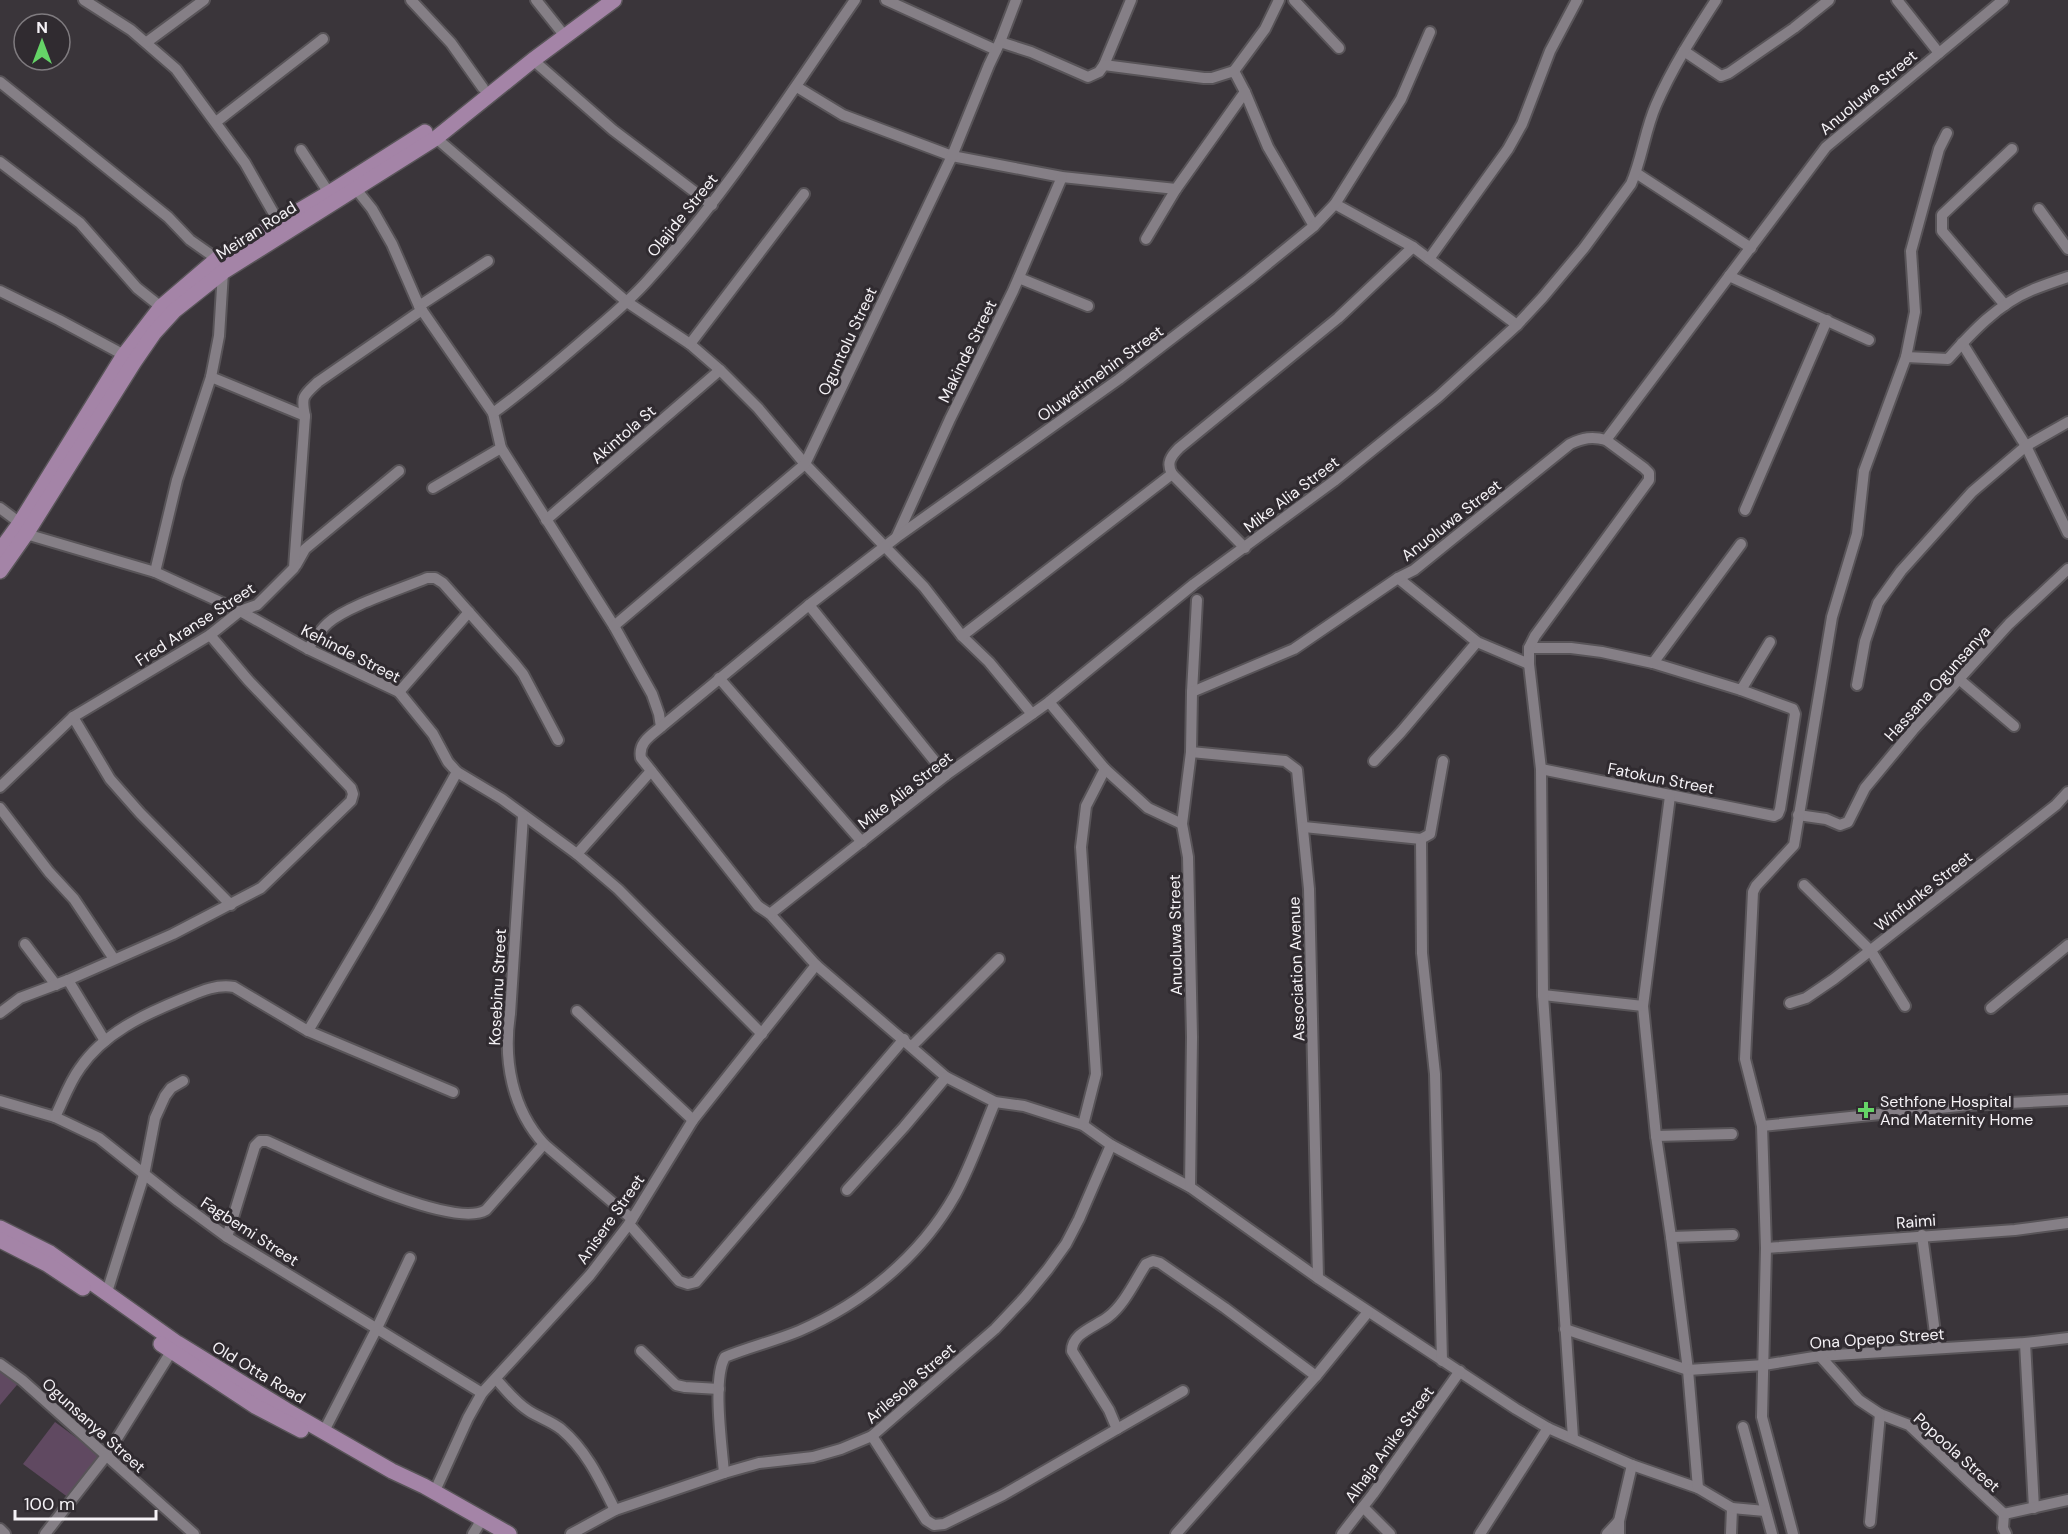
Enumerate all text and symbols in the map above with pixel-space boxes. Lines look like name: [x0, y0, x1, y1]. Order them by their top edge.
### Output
north arrow: [12, 12, 72, 72]
text: N: [36, 17, 48, 38]
street label: Anuoluwa Street: [1815, 45, 1922, 139]
street label: Olajide Street: [642, 169, 722, 261]
street label: Meiran Road: [212, 197, 300, 264]
street label: Oguntolu Street: [813, 284, 882, 399]
street label: Makinde Street: [933, 296, 1001, 406]
street label: Oluwatimehin Street: [1033, 321, 1167, 426]
street label: Akintola St: [586, 400, 660, 468]
street label: Mike Alia Street: [1239, 452, 1343, 537]
street label: Anuoluwa Street: [1397, 475, 1506, 566]
street label: Fred Aranse Street: [131, 578, 259, 671]
street label: Kehinde Street: [298, 619, 404, 688]
street label: Hassana Ogunsanya: [1880, 621, 1995, 746]
street label: Mike Alia Street: [854, 747, 957, 834]
street label: Fatokun Street: [1606, 758, 1716, 799]
street label: Winfunke Street: [1870, 847, 1976, 936]
street label: Anuoluwa Street: [1164, 874, 1187, 996]
street label: Association Avenue: [1283, 896, 1310, 1042]
street label: Kosebinu Street: [484, 928, 511, 1046]
place label: Sethfone Hospital And Maternity Home: [1880, 1091, 2033, 1130]
marker: Sethfone Hospital And Maternity Home: [1857, 1101, 1875, 1119]
street label: Anisere Street: [572, 1170, 649, 1268]
street label: Fagbemi Street: [197, 1192, 303, 1271]
street label: Raimi: [1895, 1210, 1937, 1233]
street label: Ona Opepo Street: [1809, 1323, 1945, 1354]
street label: Old Otta Road: [208, 1336, 309, 1409]
street label: Arilesola Street: [861, 1339, 960, 1428]
street label: Ogunsanya Street: [38, 1373, 150, 1477]
street label: Alhaja Anike Street: [1340, 1382, 1439, 1507]
street label: Popoola Street: [1909, 1408, 2004, 1497]
scale bar: [15, 1483, 156, 1521]
text: 100 m: [24, 1492, 75, 1516]

